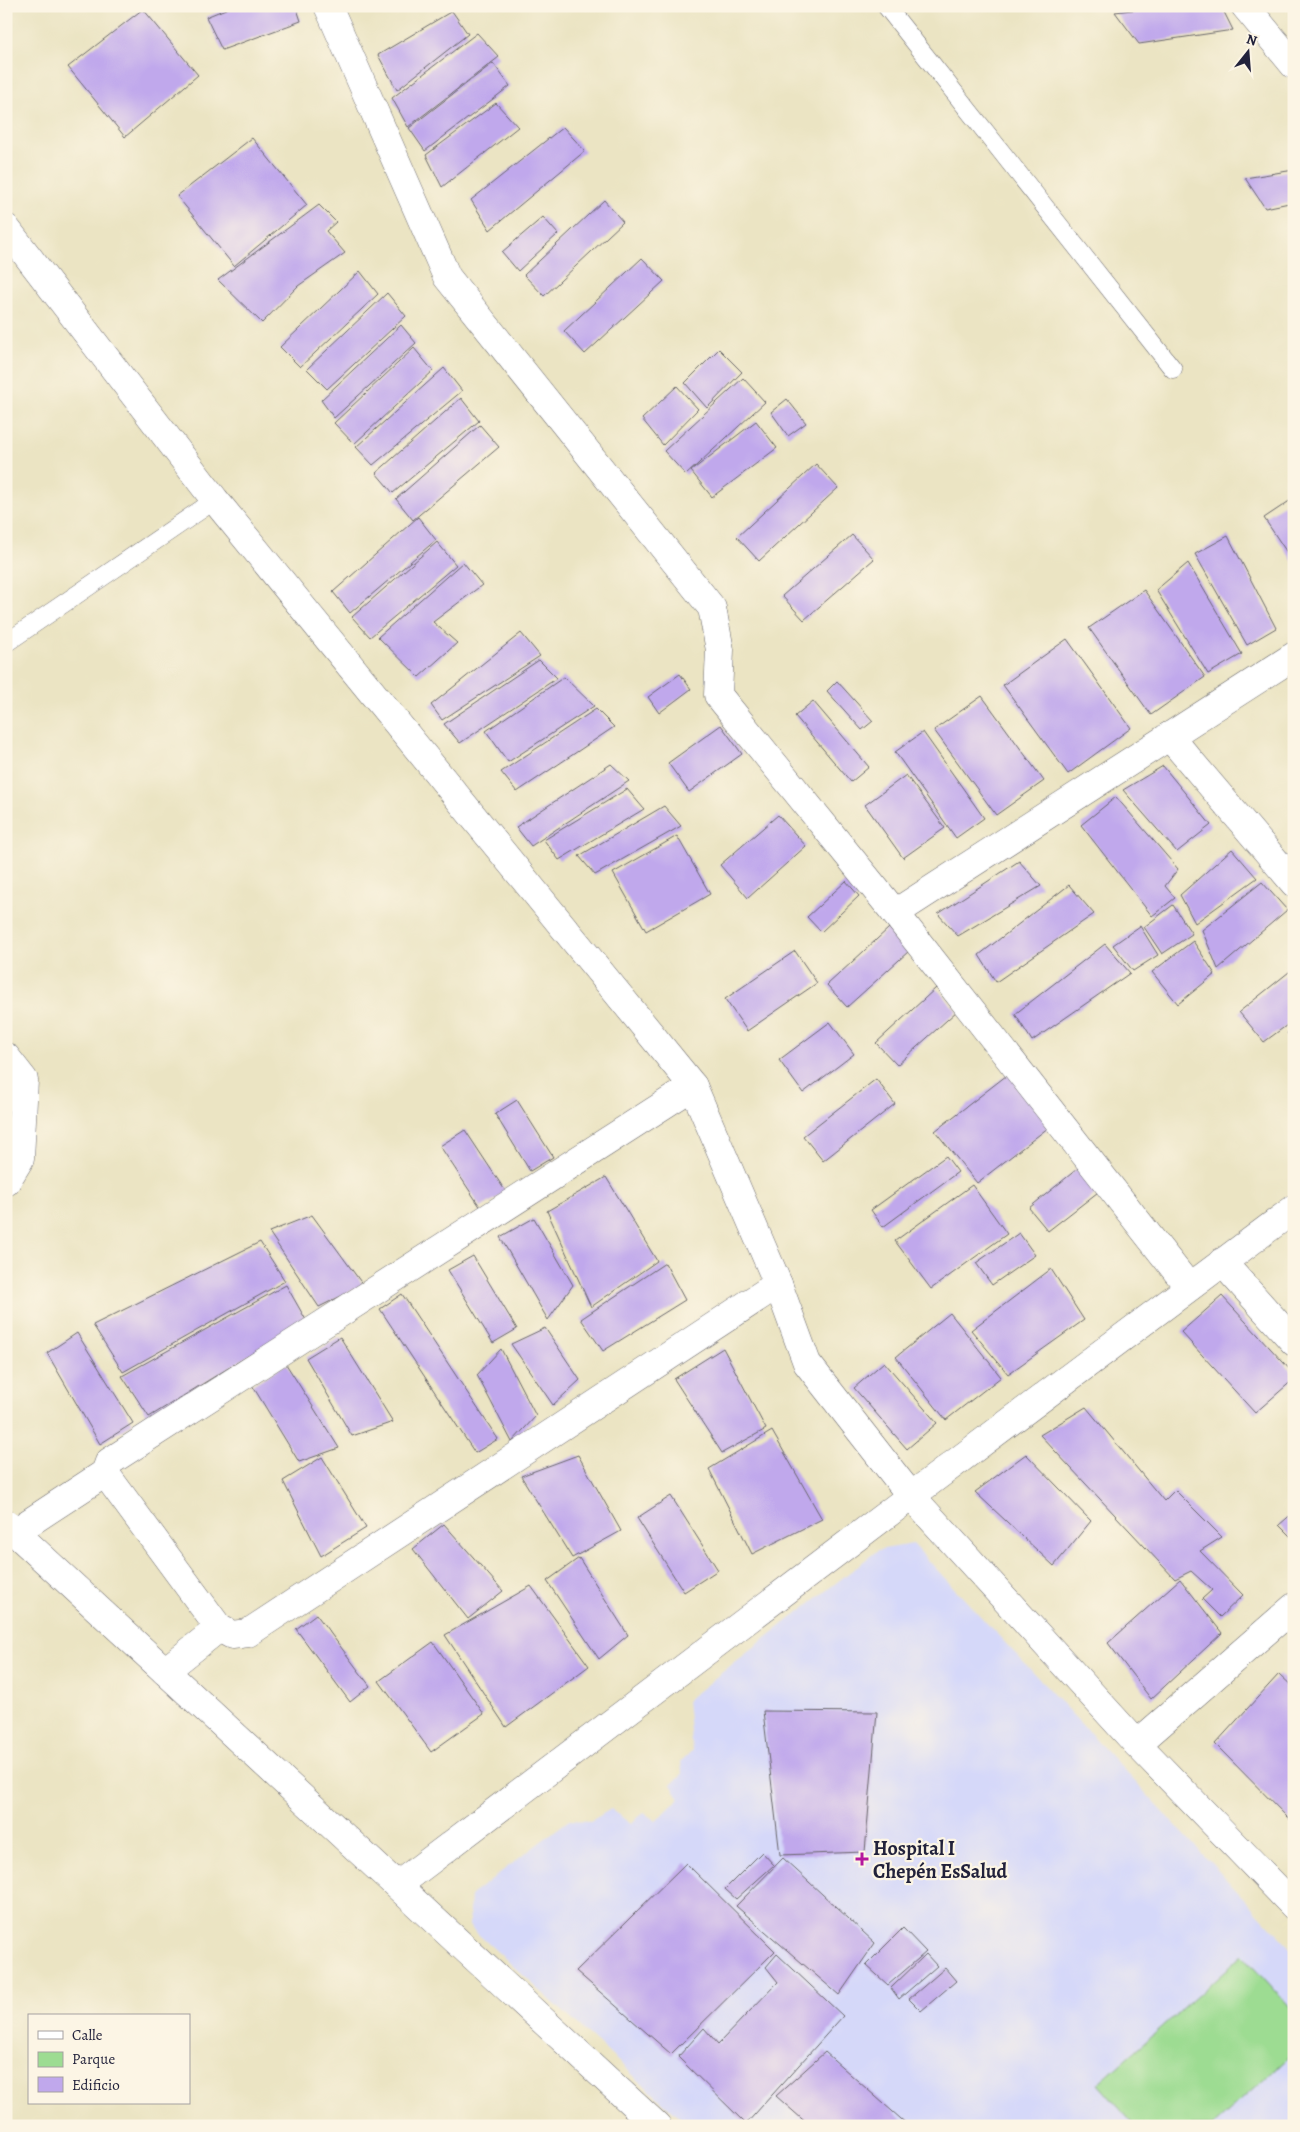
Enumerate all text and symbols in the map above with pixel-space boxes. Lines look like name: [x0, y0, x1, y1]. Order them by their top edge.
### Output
north arrow: [1222, 28, 1272, 78]
text: N: [1244, 29, 1259, 51]
place label: Hospital I Chepén EsSalud: [873, 1835, 1008, 1885]
marker: Hospital I Chepén EsSalud: [855, 1852, 869, 1866]
legend: [28, 2014, 190, 2104]
text: Calle: [72, 2025, 103, 2045]
text: Parque: [72, 2049, 115, 2069]
text: Edificio: [72, 2075, 120, 2095]

